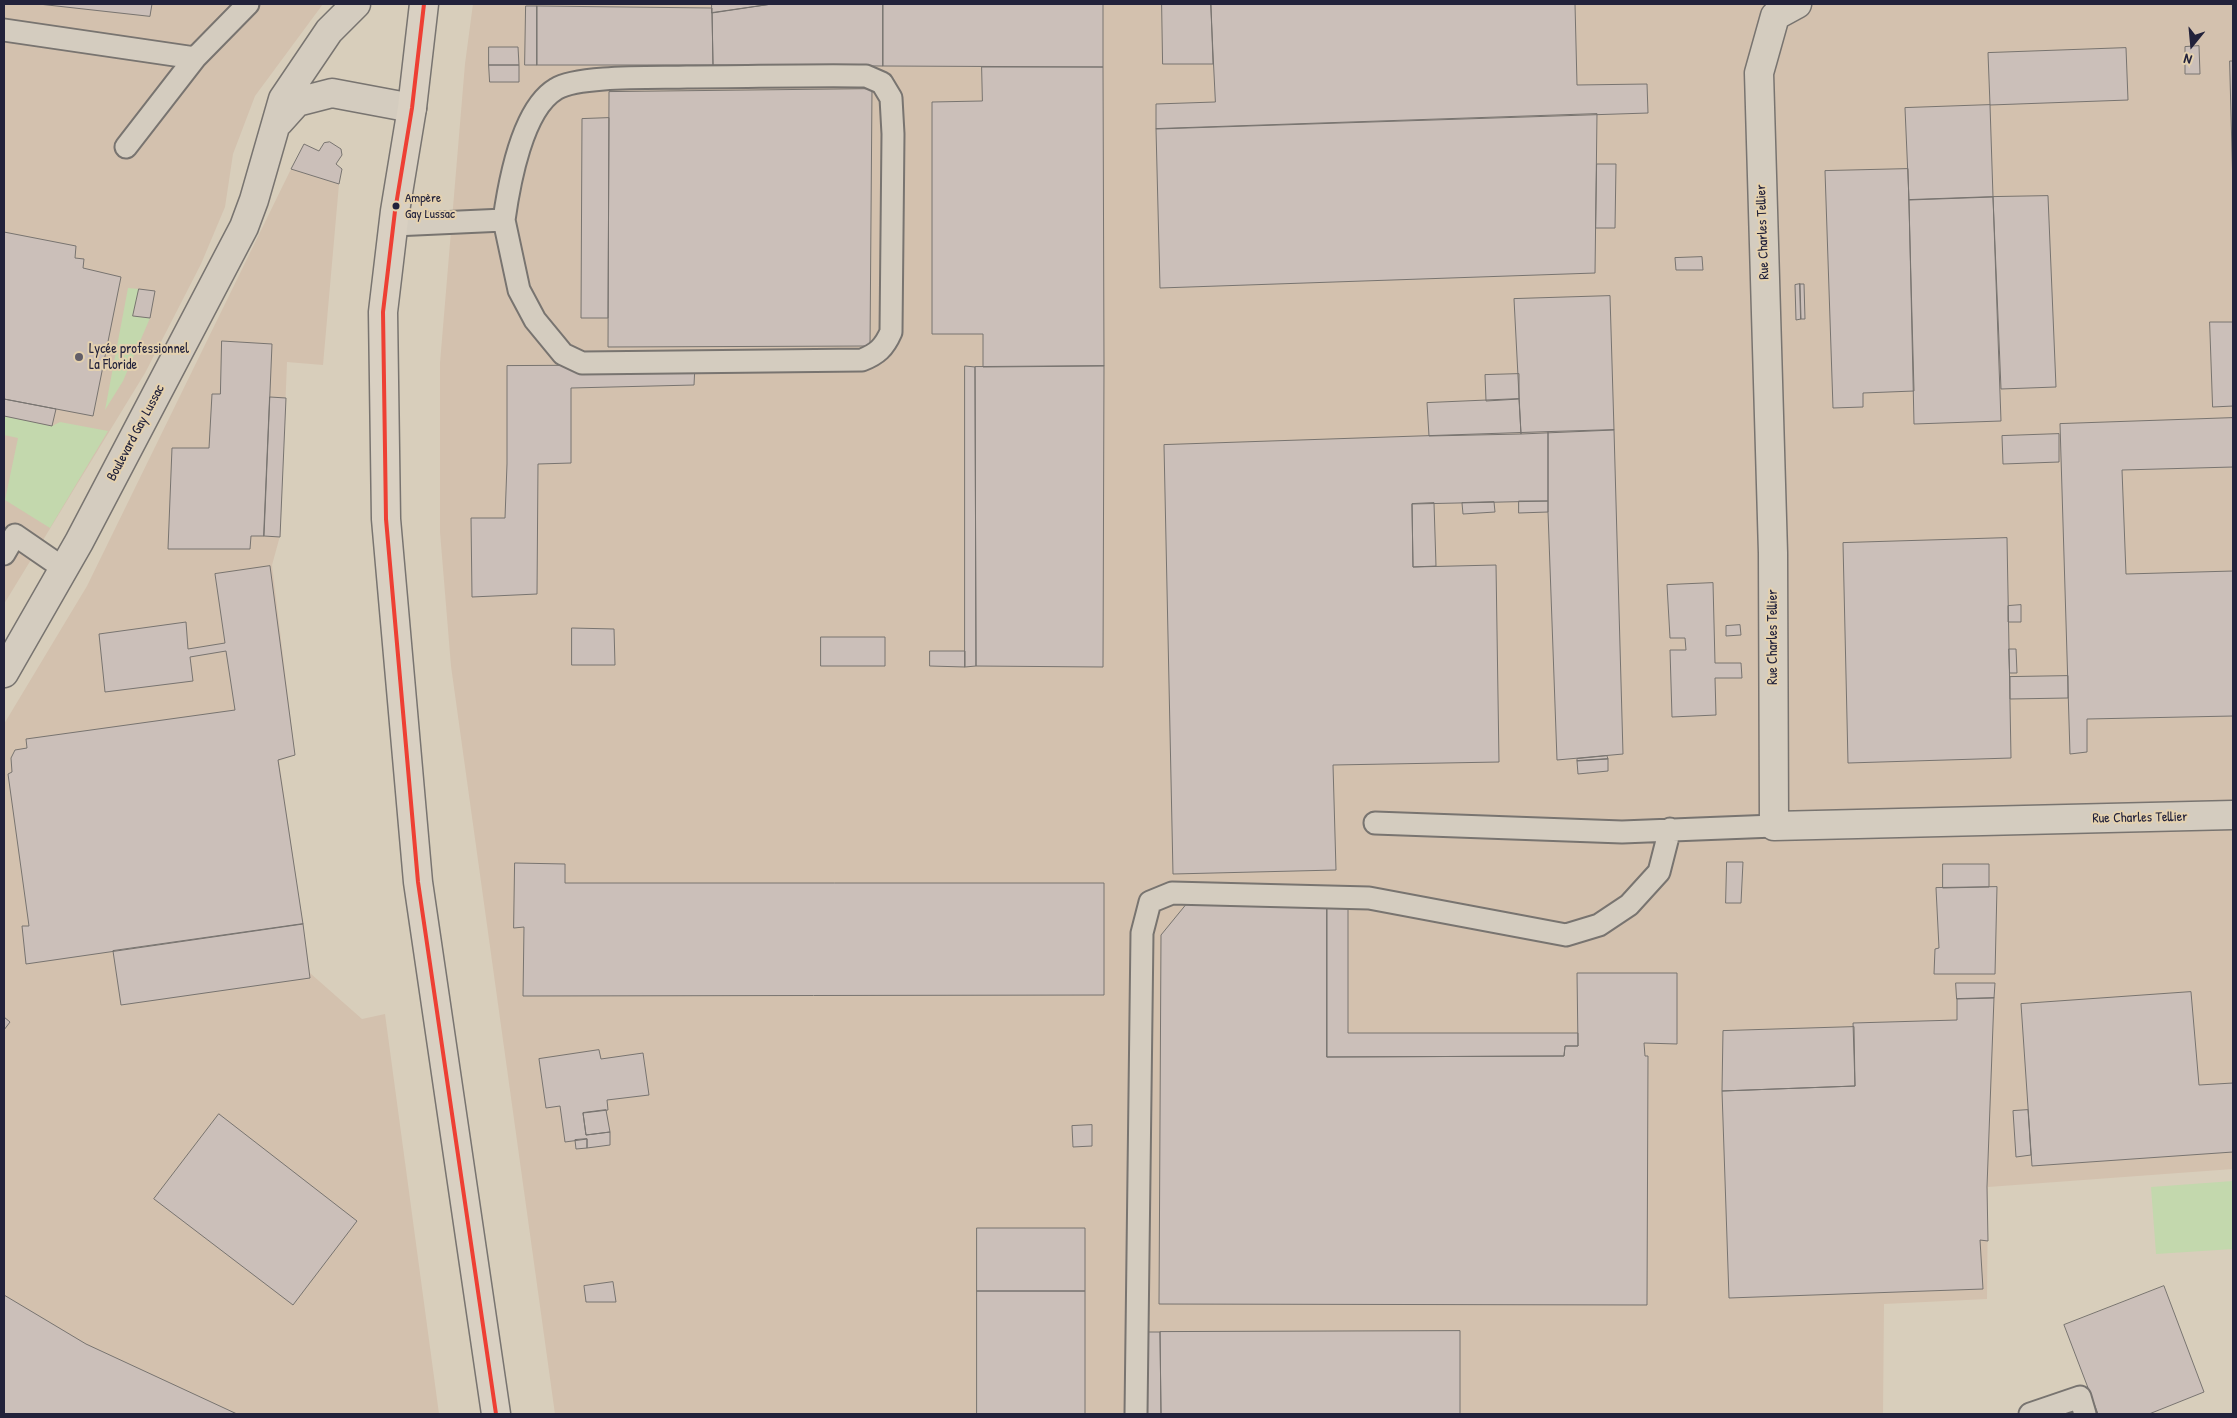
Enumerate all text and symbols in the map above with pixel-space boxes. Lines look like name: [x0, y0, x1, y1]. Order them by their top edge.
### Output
north arrow: [2167, 20, 2217, 70]
text: N: [2181, 50, 2194, 70]
street label: Rue Charles Tellier: [1753, 184, 1773, 280]
place label: Ampère Gay Lussac: [405, 191, 455, 222]
marker: Ampère Gay Lussac: [391, 201, 401, 211]
place label: Lycée professionnel La Floride: [89, 341, 189, 374]
marker: Lycée professionnel La Floride: [73, 351, 85, 363]
street label: Boulevard Gay Lussac: [104, 382, 168, 484]
street label: Rue Charles Tellier: [1765, 589, 1781, 685]
street label: Rue Charles Tellier: [2092, 809, 2188, 827]

